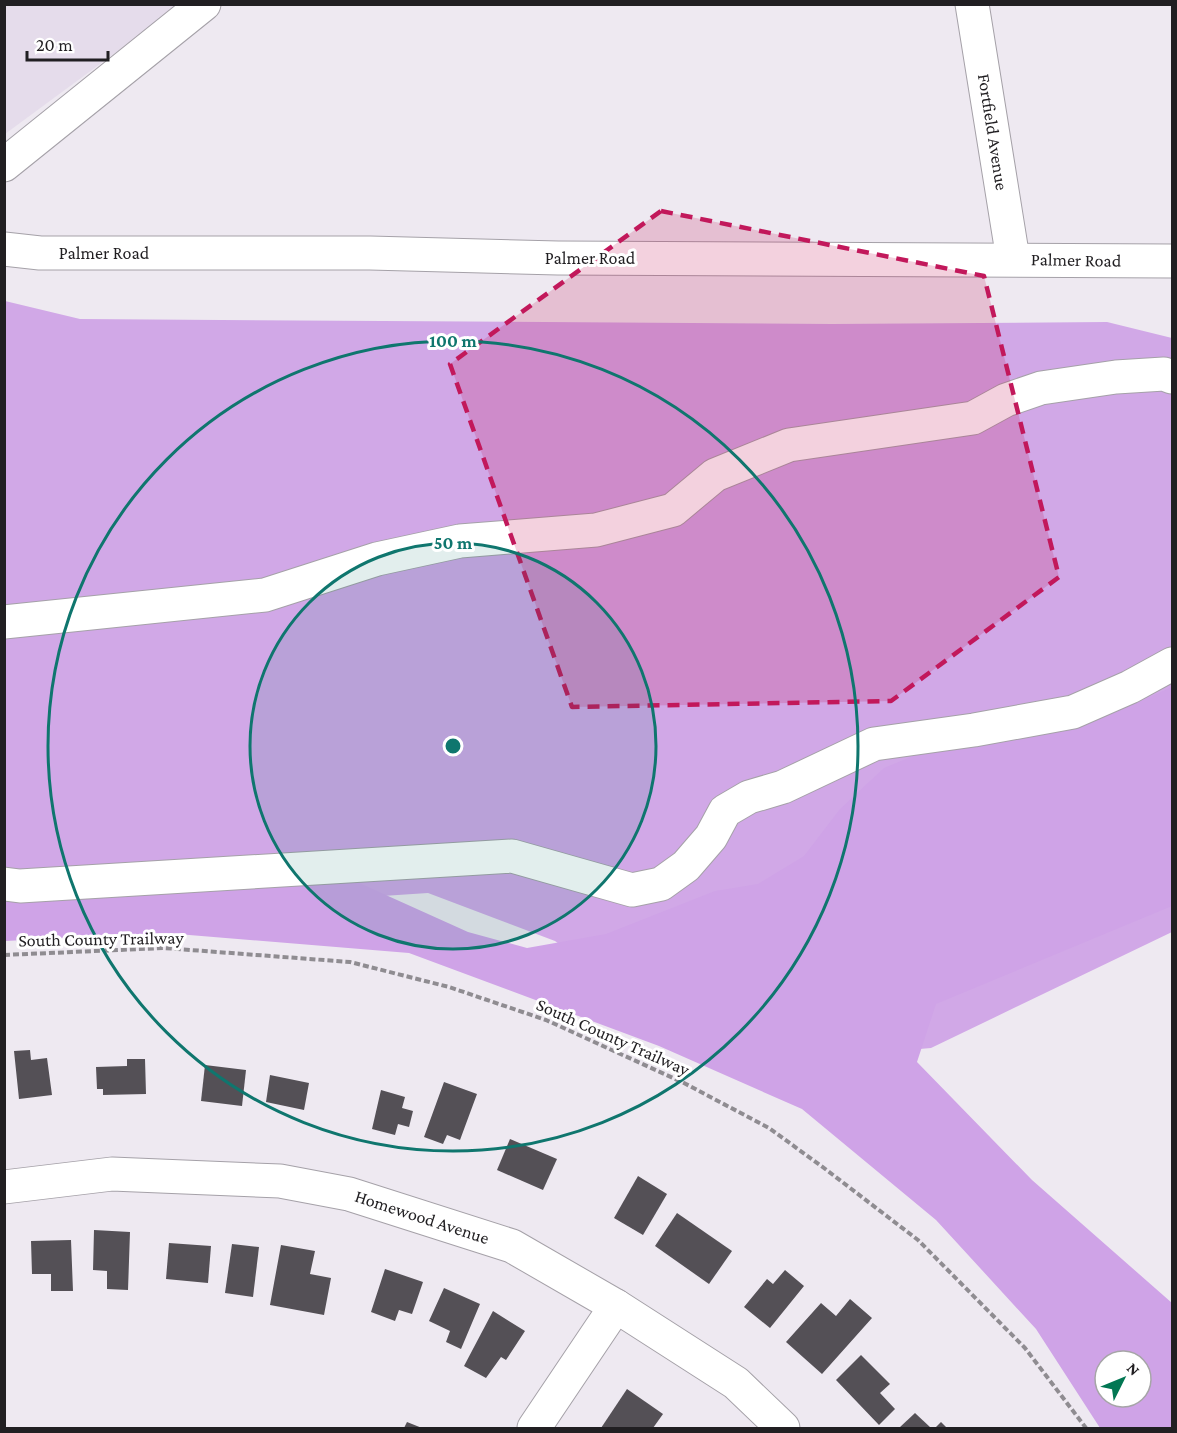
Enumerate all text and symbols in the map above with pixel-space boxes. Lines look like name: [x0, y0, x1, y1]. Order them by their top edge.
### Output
scale bar: [27, 24, 108, 62]
text: 20 m: [36, 35, 73, 55]
street label: Fortfield Avenue: [974, 72, 1012, 192]
street label: Palmer Road: [59, 243, 150, 263]
street label: Palmer Road: [545, 248, 636, 268]
street label: Palmer Road: [1031, 249, 1122, 271]
text: 100 m: [429, 331, 477, 351]
text: 50 m: [434, 533, 473, 553]
centre of rings: [443, 736, 463, 756]
street label: South County Trailway: [18, 928, 185, 950]
street label: South County Trailway: [533, 994, 693, 1080]
street label: Homewood Avenue: [352, 1186, 492, 1248]
north arrow: [1093, 1349, 1153, 1409]
text: N: [1124, 1359, 1144, 1379]

